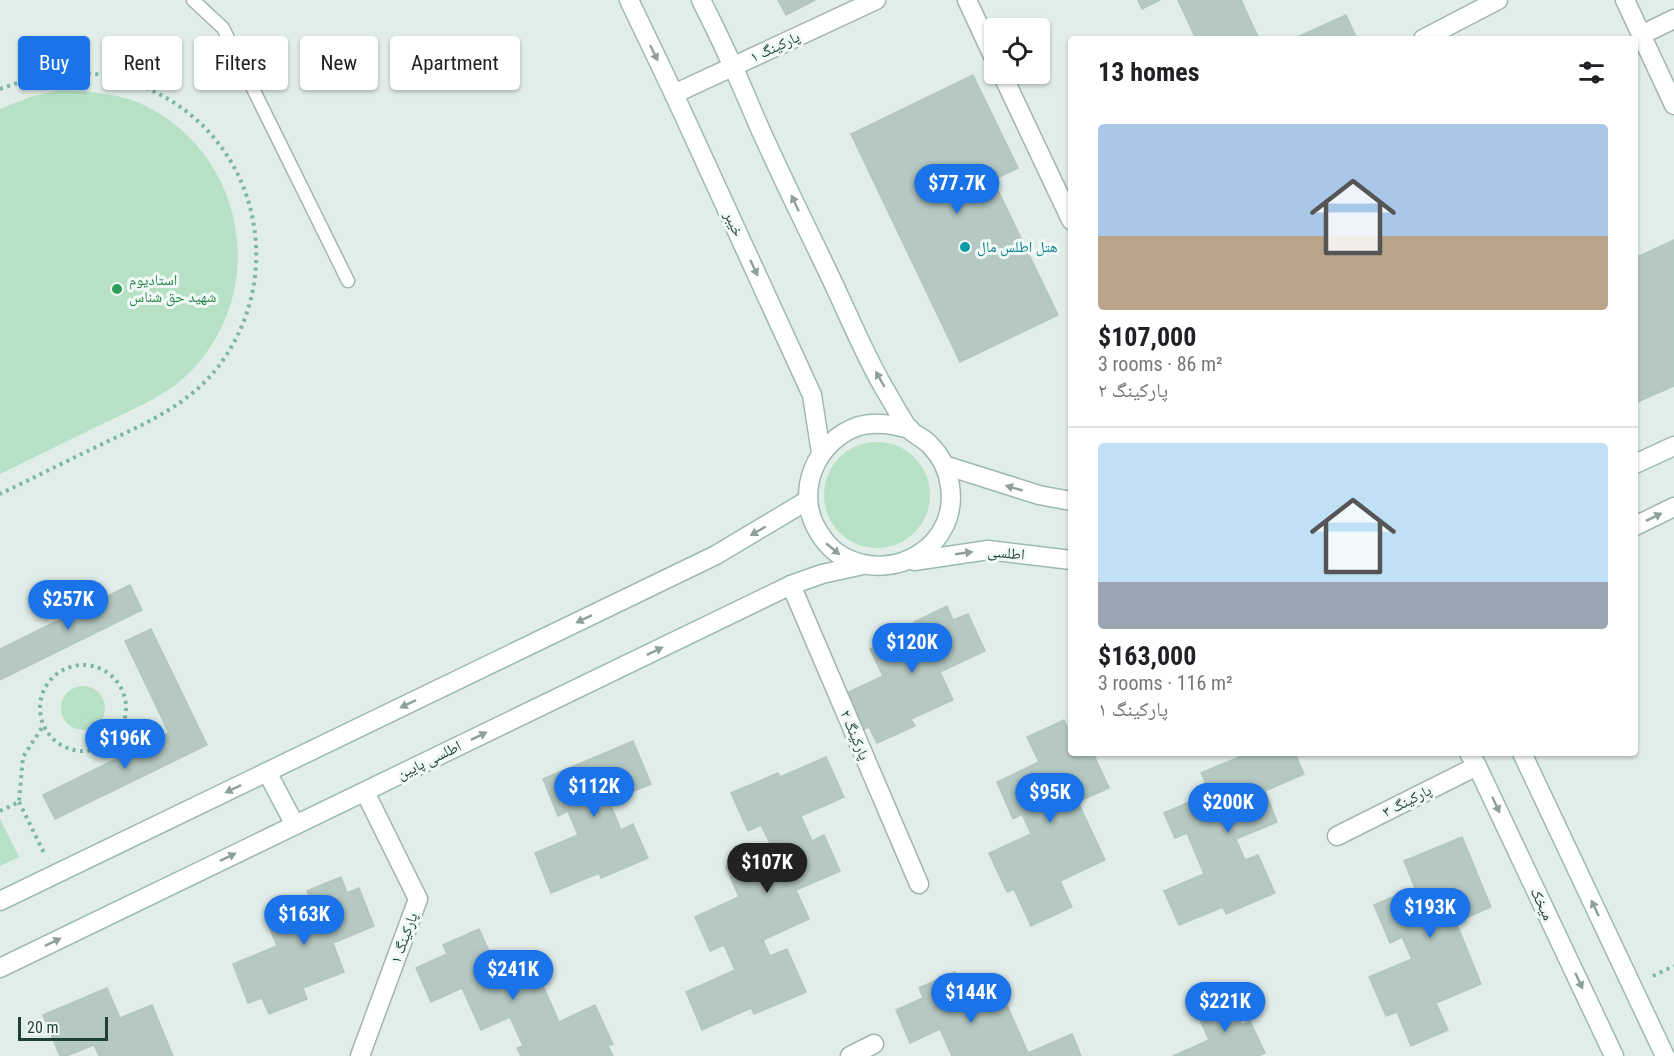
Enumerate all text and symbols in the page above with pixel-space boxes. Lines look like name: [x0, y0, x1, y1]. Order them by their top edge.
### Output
map controls: [984, 18, 1050, 84]
button: locate: [984, 18, 1050, 84]
street label: پارکینگ ۱: [747, 28, 803, 66]
chip: Buy: [18, 36, 90, 90]
chip: Rent: [102, 36, 182, 90]
chip: Filters: [194, 36, 288, 90]
chip: New: [300, 36, 378, 90]
chip: Apartment: [390, 36, 520, 90]
one-way arrow: [650, 44, 659, 61]
icon: filters: [1575, 56, 1608, 89]
text: 13 homes: [1098, 57, 1200, 87]
icon: home: [1299, 163, 1407, 271]
pin: $77.7K: [908, 164, 1006, 215]
text: $77.7K: [928, 171, 986, 195]
one-way arrow: [791, 195, 800, 212]
street label: خیبر: [720, 208, 748, 240]
place label: هتل اطلس مال: [977, 238, 1058, 257]
marker: هتل اطلس مال: [958, 240, 972, 254]
one-way arrow: [750, 259, 759, 276]
place label: استادیوم شهید حق شناس: [129, 271, 217, 307]
marker: استادیوم شهید حق شناس: [110, 282, 124, 296]
text: $107,000: [1098, 322, 1196, 352]
text: 3 rooms · 86 m²: [1098, 352, 1223, 376]
one-way arrow: [875, 370, 885, 387]
text: پارکینگ ۲: [1098, 378, 1168, 402]
one-way arrow: [1005, 482, 1023, 492]
icon: home: [1299, 482, 1407, 590]
one-way arrow: [1646, 512, 1663, 521]
one-way arrow: [749, 526, 766, 536]
one-way arrow: [825, 542, 840, 555]
street label: اطلسی: [986, 542, 1025, 565]
one-way arrow: [955, 549, 974, 558]
pin: $257K: [26, 580, 110, 631]
text: $257K: [42, 587, 94, 611]
one-way arrow: [575, 614, 592, 623]
pin: $120K: [870, 623, 954, 674]
text: $120K: [886, 630, 938, 654]
text: $163,000: [1098, 641, 1196, 671]
one-way arrow: [646, 647, 664, 657]
text: 3 rooms · 116 m²: [1098, 671, 1233, 695]
text: پارکینگ ۱: [1098, 697, 1168, 721]
one-way arrow: [400, 699, 417, 708]
street label: پارکینگ ۲: [836, 707, 874, 763]
pin: $196K: [83, 719, 167, 770]
text: $196K: [99, 726, 151, 750]
one-way arrow: [471, 732, 488, 741]
street label: اطلسی پایین: [394, 737, 464, 784]
pin: $112K: [552, 767, 636, 818]
pin: $95K: [1014, 773, 1086, 824]
text: $112K: [568, 774, 620, 798]
text: $95K: [1029, 780, 1071, 804]
street label: پارکینگ ۳: [1379, 781, 1435, 821]
pin: $200K: [1186, 783, 1270, 834]
one-way arrow: [224, 784, 241, 793]
text: $200K: [1202, 790, 1254, 814]
one-way arrow: [1491, 796, 1500, 813]
pin: $107K: [725, 843, 809, 894]
text: $107K: [741, 850, 793, 874]
one-way arrow: [220, 853, 237, 862]
street label: میخک: [1527, 885, 1557, 923]
pin: $193K: [1388, 888, 1472, 939]
pin: $163K: [262, 895, 346, 946]
text: $193K: [1404, 895, 1456, 919]
one-way arrow: [1591, 900, 1600, 917]
text: $163K: [278, 902, 330, 926]
street label: پارکینگ ۱: [387, 910, 422, 966]
one-way arrow: [44, 938, 61, 947]
pin: $241K: [471, 950, 555, 1001]
text: $241K: [487, 957, 539, 981]
pin: $144K: [929, 973, 1013, 1024]
one-way arrow: [1574, 973, 1583, 990]
text: $144K: [945, 980, 997, 1004]
pin: $221K: [1183, 982, 1267, 1033]
text: $221K: [1199, 989, 1251, 1013]
scale bar: [18, 1014, 108, 1042]
text: 20 m: [27, 1018, 59, 1037]

